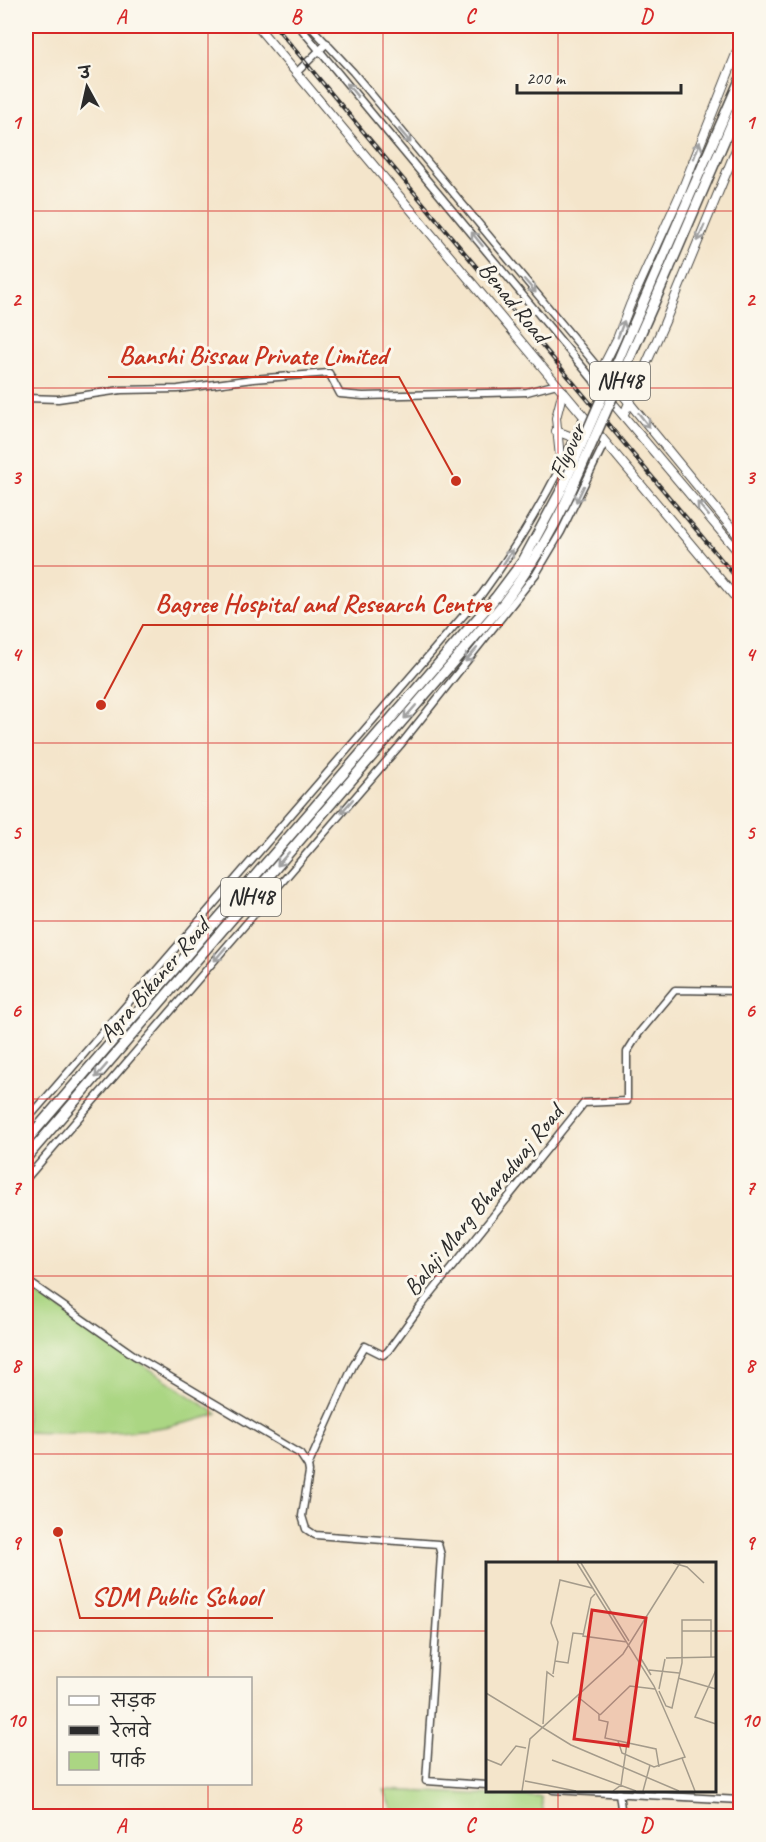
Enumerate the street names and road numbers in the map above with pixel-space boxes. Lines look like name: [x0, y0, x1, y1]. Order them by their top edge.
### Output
street label: Benad Road: [472, 255, 558, 352]
road number: NH48: [590, 362, 650, 400]
street label: Flyover: [542, 417, 593, 483]
road number: NH48: [221, 878, 281, 916]
street label: Agra Bikaner Road: [92, 909, 218, 1048]
street label: Balaji Marg Bharadwaj Road: [397, 1096, 572, 1302]

